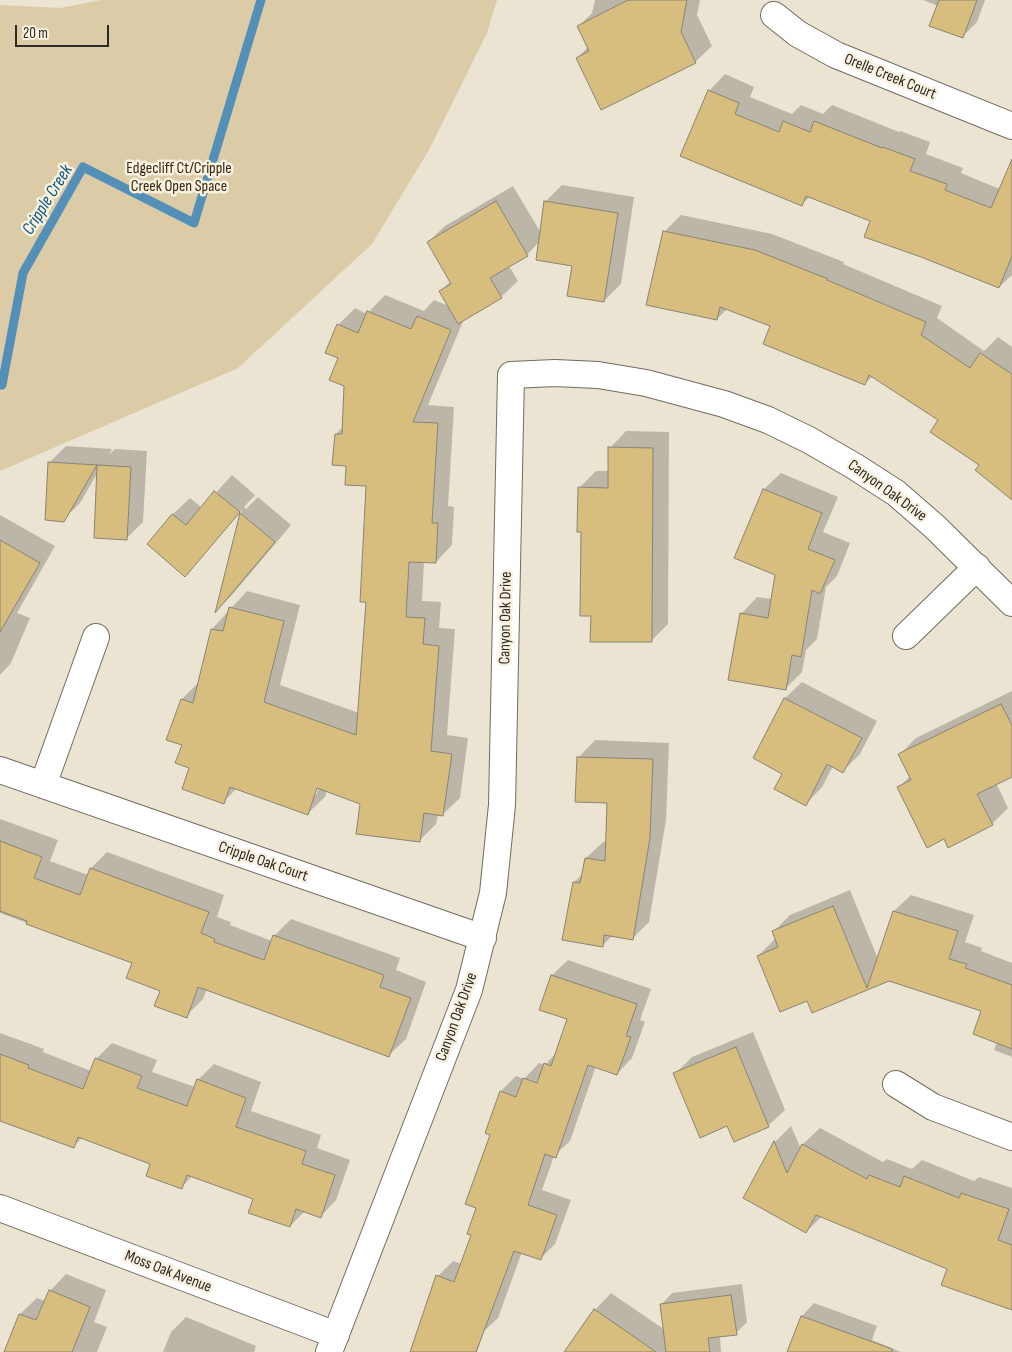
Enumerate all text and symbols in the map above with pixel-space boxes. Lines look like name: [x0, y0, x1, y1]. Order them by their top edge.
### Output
scale bar: [18, 15, 111, 47]
text: 20 m: [23, 24, 48, 43]
street label: Orelle Creek Court: [841, 50, 939, 104]
park label: Edgecliff Ct/Cripple Creek Open Space: [126, 159, 232, 197]
water label: Cripple Creek: [18, 161, 78, 239]
street label: Canyon Oak Drive: [844, 456, 930, 526]
street label: Canyon Oak Drive: [496, 571, 516, 665]
street label: Cripple Oak Court: [216, 838, 310, 886]
street label: Canyon Oak Drive: [432, 970, 482, 1064]
street label: Moss Oak Avenue: [122, 1247, 214, 1297]

